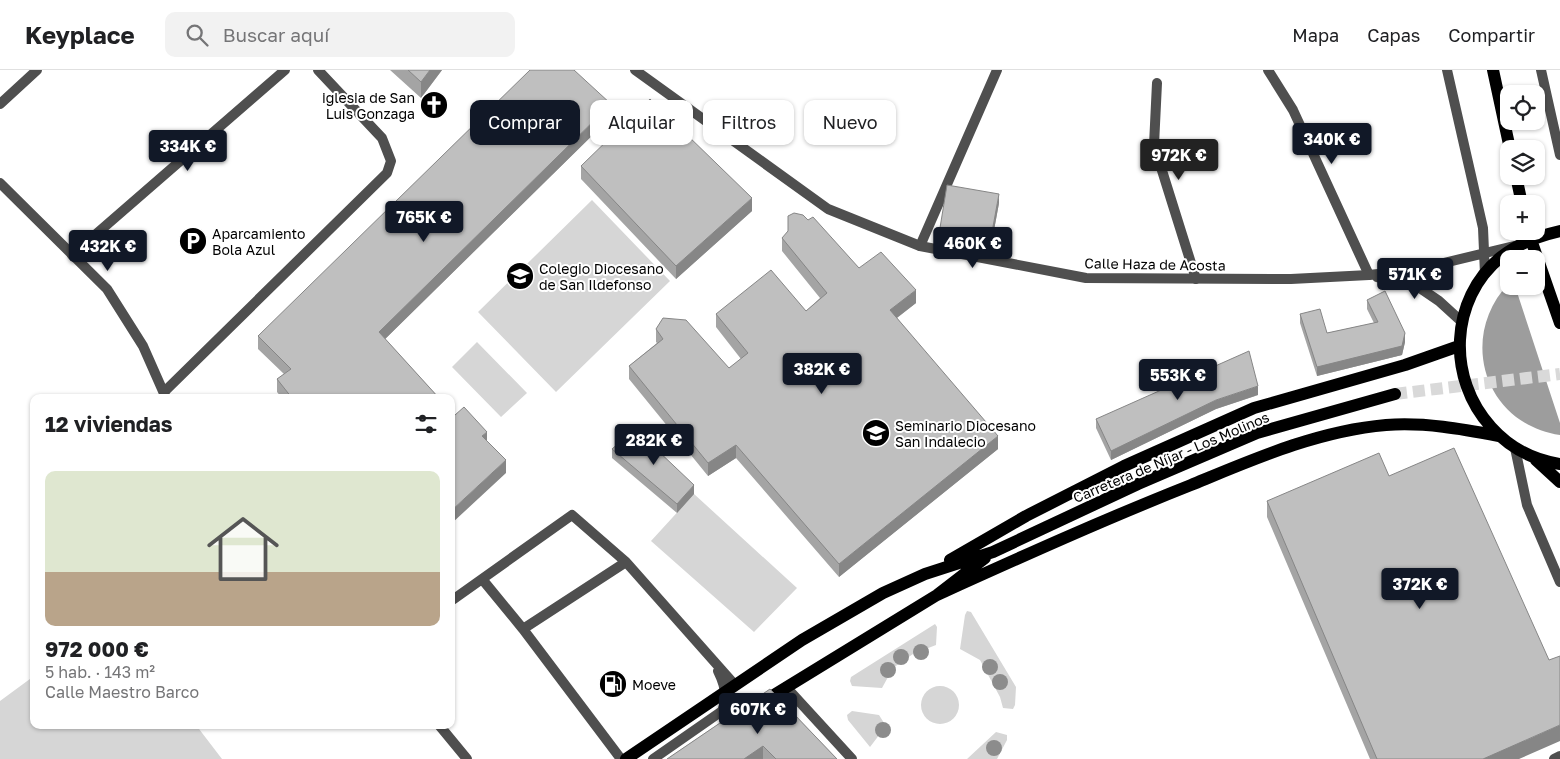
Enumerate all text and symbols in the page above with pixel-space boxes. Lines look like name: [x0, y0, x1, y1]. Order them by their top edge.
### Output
search box: [165, 12, 515, 57]
text: Keyplace: [25, 20, 135, 49]
icon: search: [183, 21, 211, 49]
text: Buscar aquí: [223, 23, 329, 46]
text: Mapa: [1292, 24, 1339, 46]
text: Capas: [1367, 24, 1420, 46]
text: Compartir: [1448, 24, 1535, 46]
map controls: [1500, 85, 1545, 295]
button: locate: [1500, 85, 1545, 130]
place label: iglesia de San Luis Gonzaga: [322, 89, 415, 122]
church icon: iglesia de San Luis Gonzaga: [419, 90, 449, 120]
chip: Comprar: [470, 100, 580, 145]
chip: Alquilar: [590, 100, 693, 145]
chip: Filtros: [703, 100, 794, 145]
chip: Nuevo: [804, 100, 896, 145]
pin: 340K €: [1291, 122, 1373, 165]
pin: 334K €: [147, 129, 229, 172]
text: 340K €: [1303, 129, 1361, 149]
text: 334K €: [160, 136, 216, 156]
pin: 972K €: [1138, 138, 1220, 181]
button: layers: [1500, 140, 1545, 185]
text: 972K €: [1151, 145, 1207, 165]
button: +: [1500, 195, 1545, 240]
pin: 765K €: [383, 200, 465, 243]
text: 765K €: [396, 207, 452, 227]
place label: Aparcamiento Bola Azul: [212, 225, 306, 258]
parking icon: Aparcamiento Bola Azul: [178, 226, 208, 256]
pin: 460K €: [932, 226, 1014, 269]
pin: 432K €: [67, 230, 149, 272]
text: 460K €: [944, 233, 1002, 253]
text: 432K €: [80, 236, 136, 256]
button: −: [1500, 250, 1545, 295]
street label: Calle Haza de Acosta: [1084, 254, 1226, 274]
pin: 571K €: [1374, 258, 1456, 300]
place label: Colegio Diocesano de San Ildefonso: [539, 260, 664, 293]
school or university icon: Colegio Diocesano de San Ildefonso: [505, 261, 535, 291]
text: 571K €: [1388, 264, 1442, 284]
pin: 382K €: [781, 352, 863, 395]
pin: 553K €: [1137, 358, 1219, 401]
text: 382K €: [794, 359, 850, 379]
text: 553K €: [1150, 365, 1206, 385]
street label: Carretera de Níjar - Los Molinos: [1070, 408, 1272, 506]
icon: filters: [412, 410, 440, 438]
text: 12 viviendas: [45, 411, 173, 437]
place label: Seminario Diocesano San Indalecio: [895, 417, 1036, 450]
school or university icon: Seminario Diocesano San Indalecio: [861, 418, 891, 448]
pin: 282K €: [613, 424, 695, 466]
text: 282K €: [626, 430, 682, 450]
icon: home: [198, 504, 288, 594]
pin: 372K €: [1379, 568, 1461, 610]
text: 372K €: [1392, 574, 1448, 594]
text: 972 000 €: [45, 636, 149, 662]
text: 5 hab. · 143 m²: [45, 662, 155, 682]
fuel station icon: Moeve: [598, 669, 628, 699]
place label: Moeve: [632, 676, 676, 693]
text: Calle Maestro Barco: [45, 682, 199, 702]
pin: 607K €: [717, 692, 799, 735]
text: 607K €: [730, 699, 786, 719]

